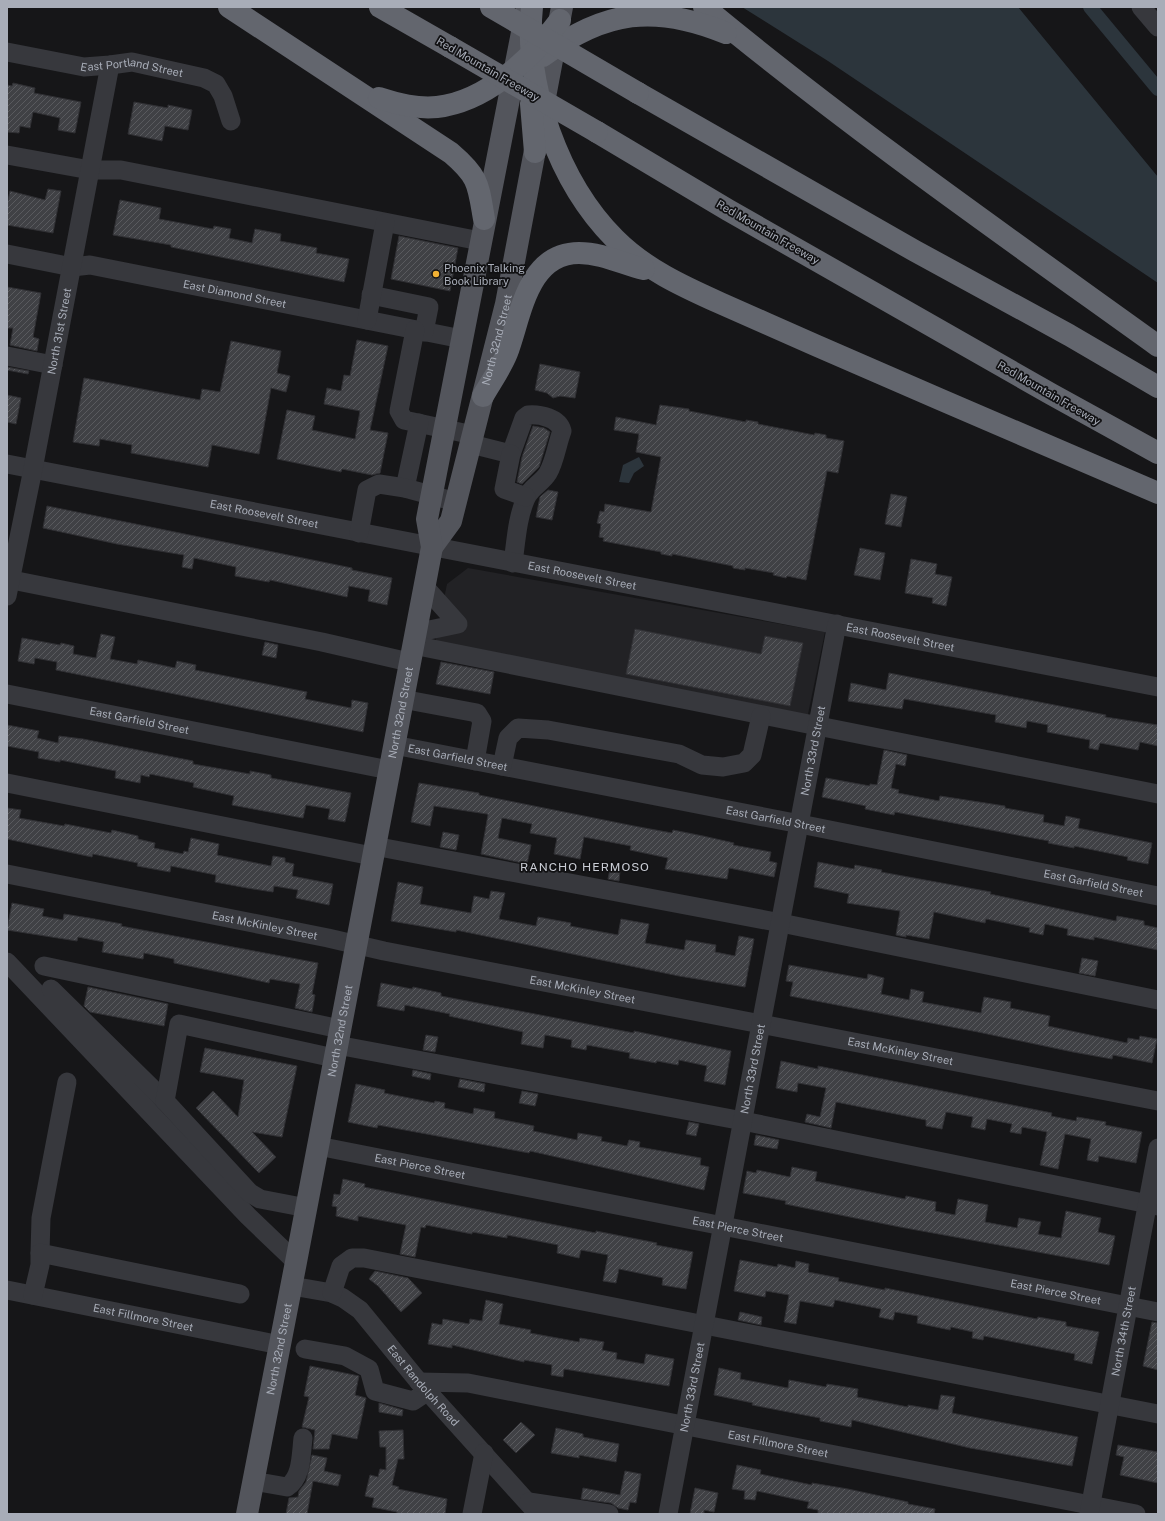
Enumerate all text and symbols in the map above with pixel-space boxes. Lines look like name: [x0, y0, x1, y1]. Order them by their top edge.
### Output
street label: Red Mountain Freeway: [434, 35, 542, 103]
street label: East Portland Street: [79, 56, 184, 79]
street label: Red Mountain Freeway: [714, 198, 822, 266]
place label: Phoenix Talking Book Library: [444, 262, 525, 287]
marker: Phoenix Talking Book Library: [431, 269, 441, 279]
street label: East Diamond Street: [182, 278, 288, 310]
street label: North 31st Street: [45, 287, 73, 375]
street label: North 32nd Street: [480, 294, 514, 387]
street label: Red Mountain Freeway: [995, 359, 1103, 427]
street label: East Roosevelt Street: [209, 497, 320, 530]
street label: East Roosevelt Street: [527, 559, 638, 592]
street label: East Roosevelt Street: [845, 621, 956, 653]
street label: North 32nd Street: [386, 666, 415, 759]
street label: East Garfield Street: [89, 705, 190, 736]
street label: North 33rd Street: [799, 705, 827, 797]
street label: East Garfield Street: [407, 742, 509, 773]
street label: East Garfield Street: [725, 804, 827, 835]
district label: RANCHO HERMOSO: [520, 860, 650, 874]
street label: East Garfield Street: [1043, 867, 1144, 899]
street label: East McKinley Street: [211, 909, 319, 942]
street label: East McKinley Street: [529, 973, 636, 1006]
street label: North 32nd Street: [325, 984, 355, 1078]
street label: North 33rd Street: [738, 1023, 767, 1115]
street label: East McKinley Street: [847, 1035, 954, 1067]
street label: East Pierce Street: [374, 1151, 467, 1181]
street label: East Pierce Street: [691, 1214, 784, 1244]
street label: East Pierce Street: [1009, 1277, 1102, 1307]
street label: North 34th Street: [1109, 1285, 1138, 1377]
street label: East Fillmore Street: [92, 1301, 194, 1333]
street label: North 32nd Street: [264, 1302, 294, 1396]
street label: North 33rd Street: [678, 1341, 706, 1433]
street label: East Randolph Road: [385, 1343, 461, 1428]
street label: East Fillmore Street: [727, 1428, 829, 1460]

